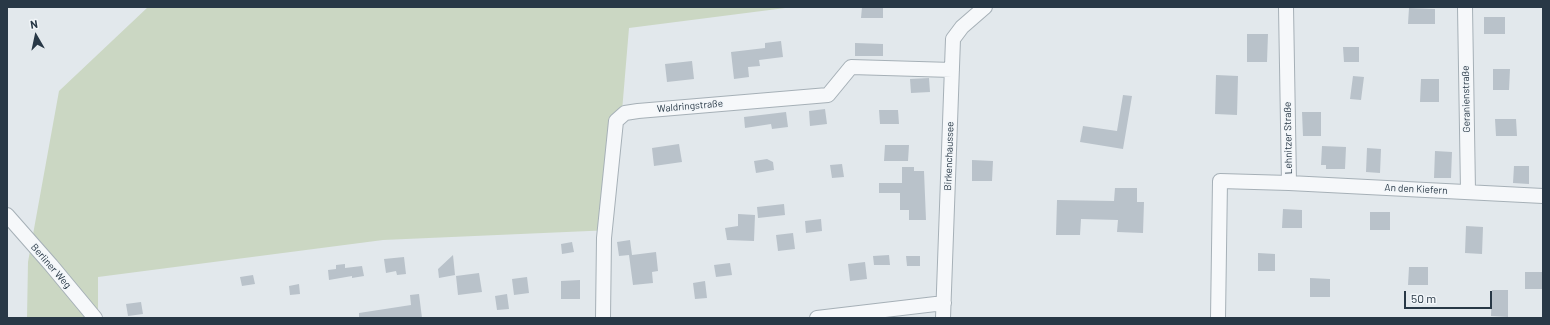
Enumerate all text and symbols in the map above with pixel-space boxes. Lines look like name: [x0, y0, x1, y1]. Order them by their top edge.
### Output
north arrow: [16, 16, 56, 56]
text: N: [29, 17, 39, 31]
street label: Geranienstraße: [1459, 65, 1473, 133]
street label: Waldringstraße: [657, 97, 723, 115]
street label: Lehnitzer Straße: [1281, 102, 1295, 174]
street label: Birkenchaussee: [942, 121, 956, 191]
street label: An den Kiefern: [1384, 181, 1448, 197]
street label: Berliner Weg: [28, 241, 74, 291]
scale bar: [1406, 283, 1494, 309]
text: 50 m: [1411, 291, 1436, 305]

